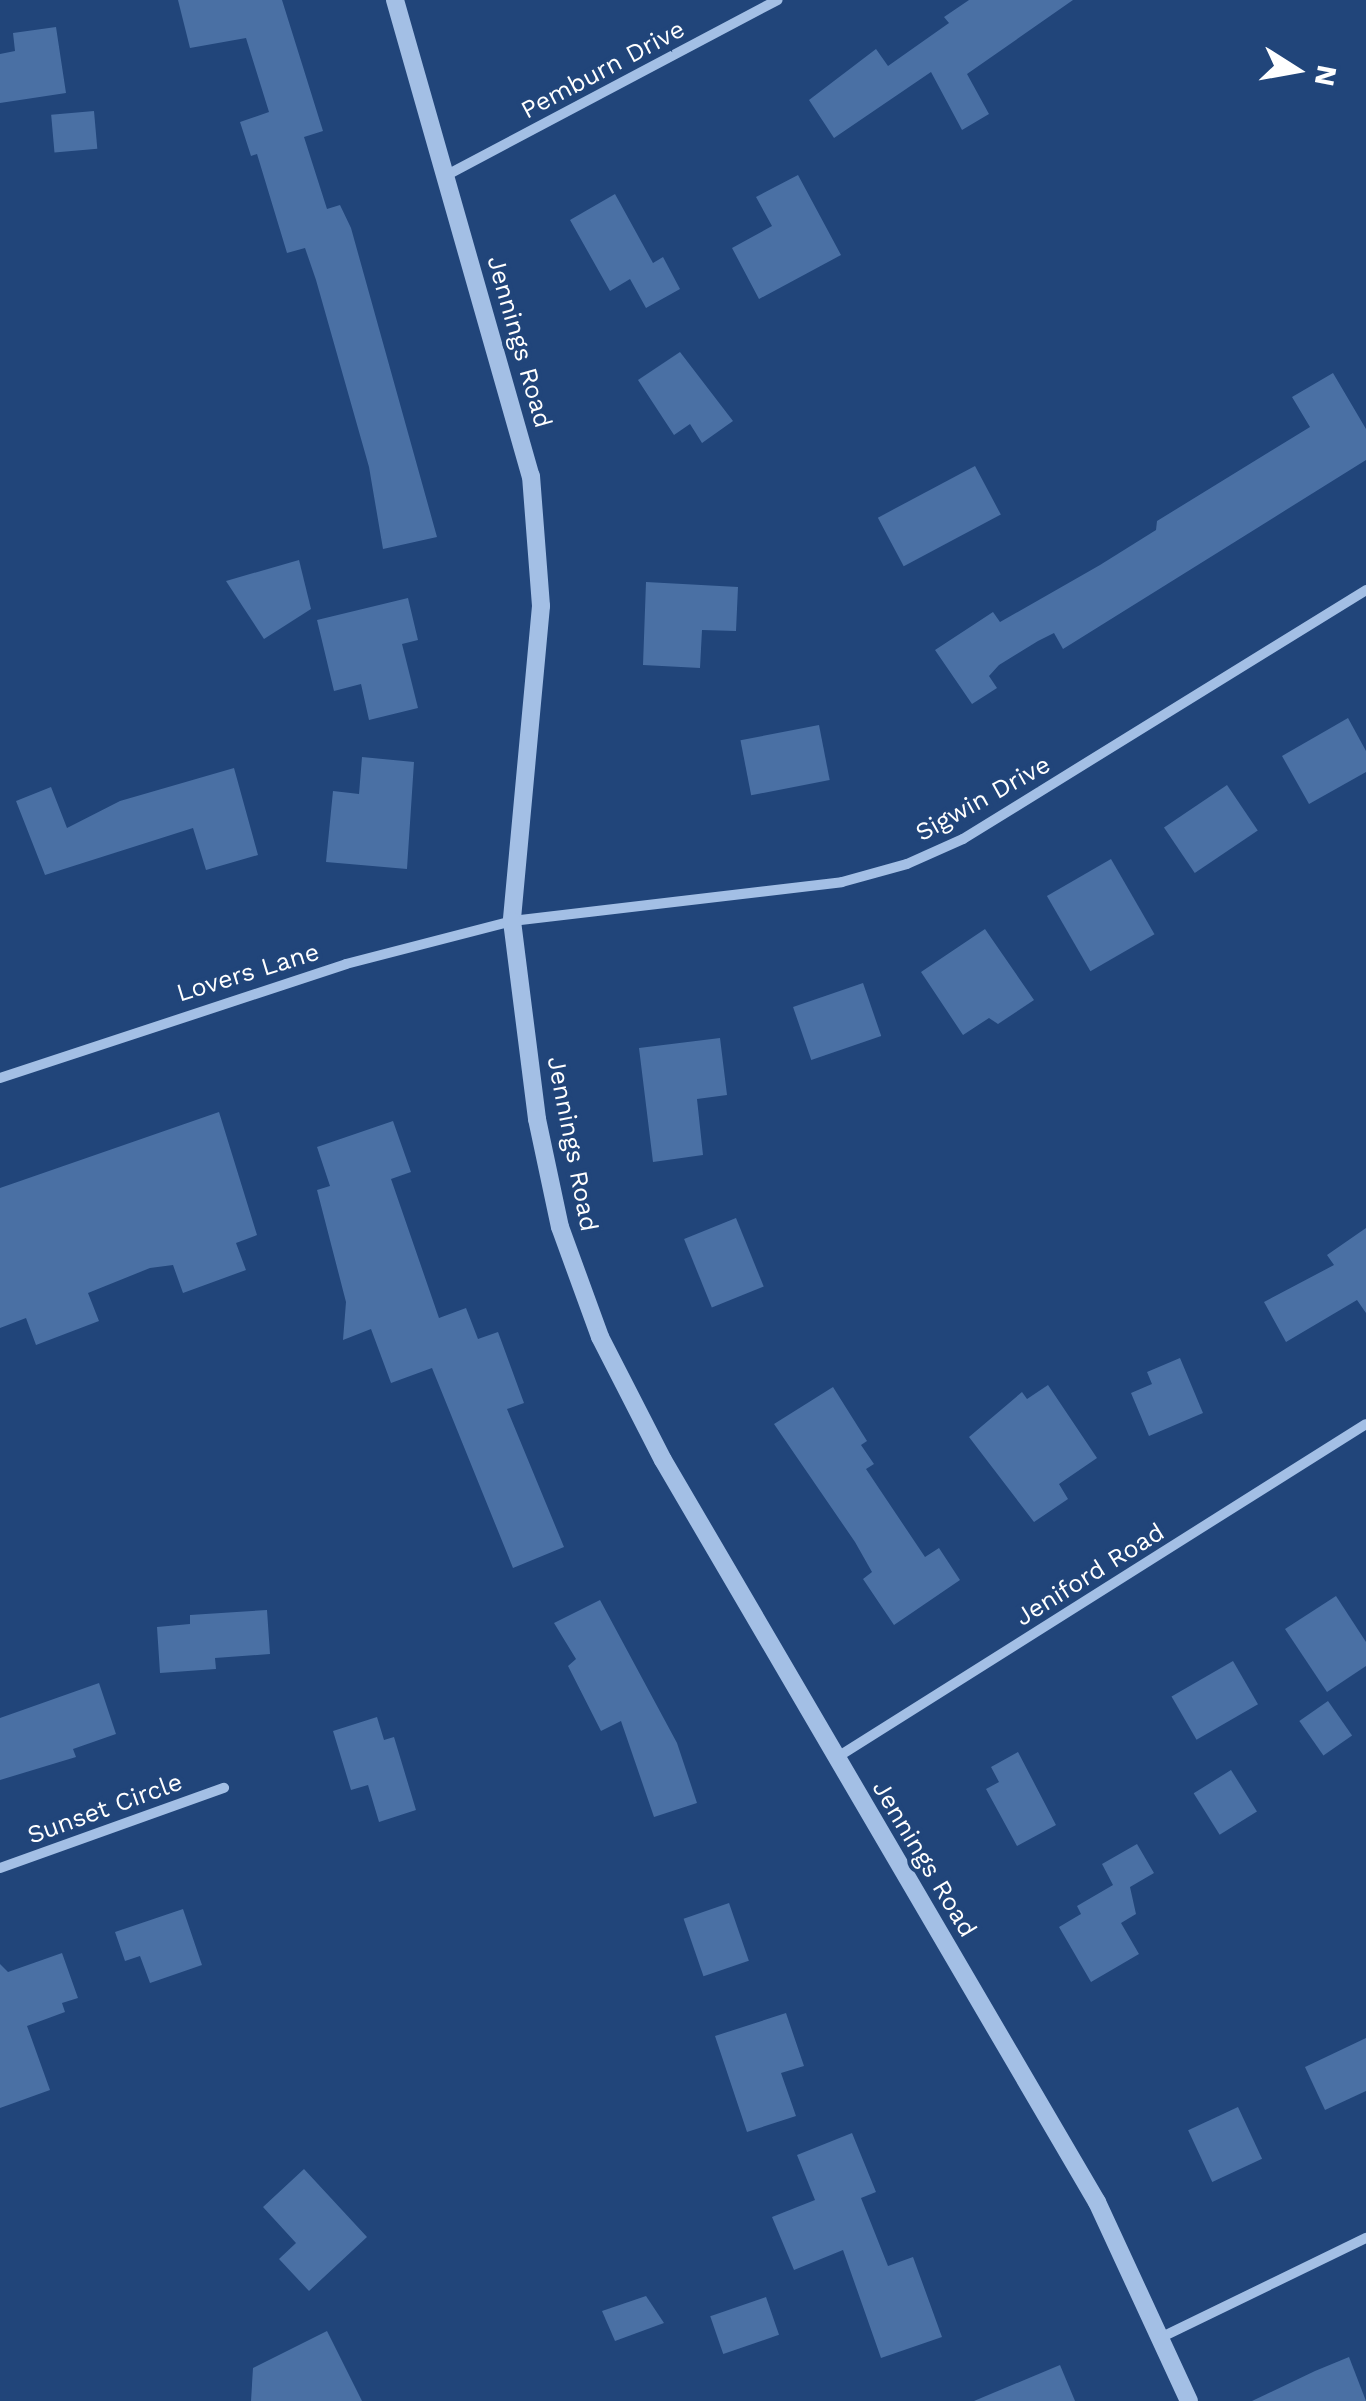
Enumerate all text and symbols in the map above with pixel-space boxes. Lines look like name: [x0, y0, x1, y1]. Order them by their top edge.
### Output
street label: Pemburn Drive: [516, 14, 690, 126]
north arrow: [1246, 20, 1346, 120]
text: N: [1308, 62, 1344, 89]
street label: Jennings Road: [480, 253, 558, 431]
street label: Sigwin Drive: [910, 750, 1056, 848]
street label: Lovers Lane: [173, 937, 323, 1009]
street label: Jennings Road: [540, 1054, 604, 1234]
street label: Jeniford Road: [1010, 1517, 1170, 1633]
street label: Sunset Circle: [23, 1767, 187, 1851]
street label: Jennings Road: [865, 1775, 983, 1943]

